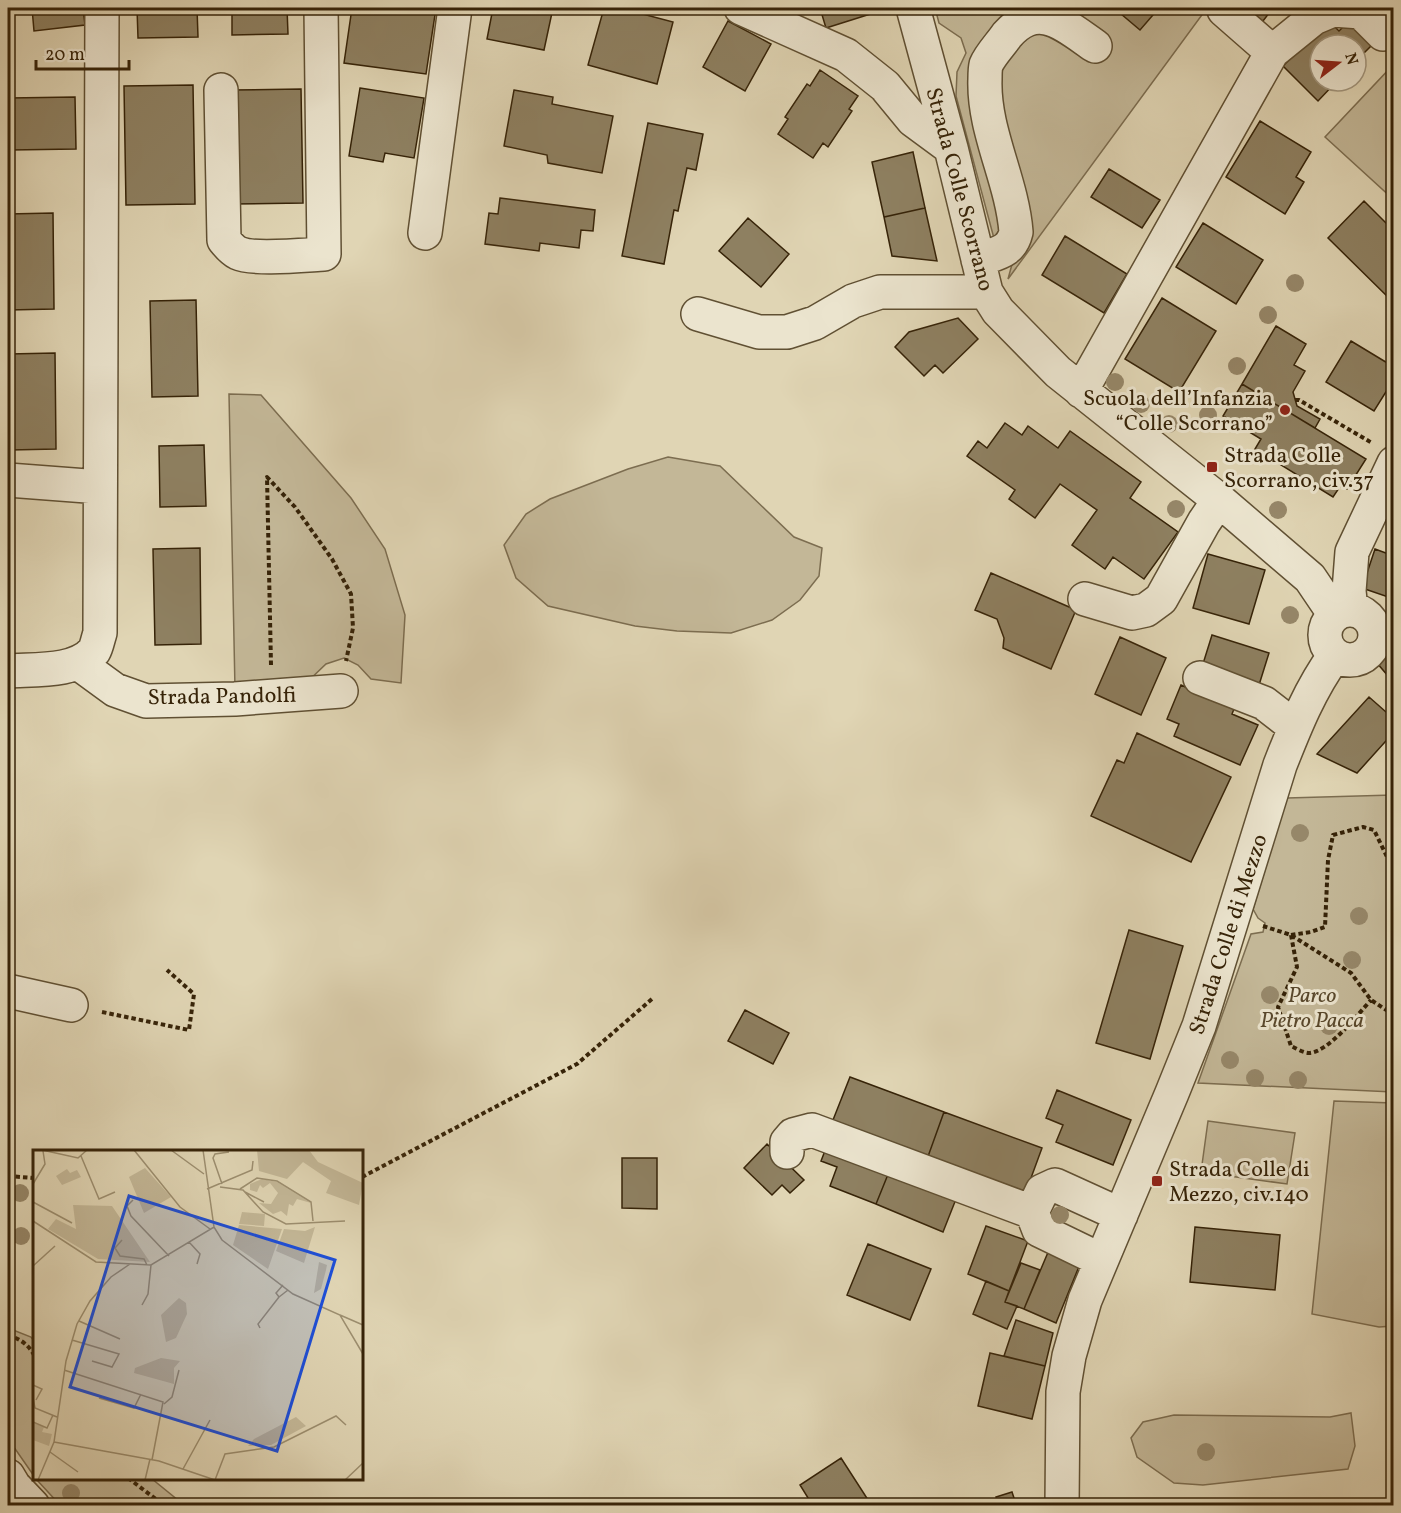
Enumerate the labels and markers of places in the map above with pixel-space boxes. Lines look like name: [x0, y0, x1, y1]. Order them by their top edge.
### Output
place label: Scuola dell’Infanzia “Colle Scorrano”: [1083, 384, 1273, 440]
marker: Scuola dell’Infanzia “Colle Scorrano”: [1278, 403, 1292, 417]
place label: Strada Colle Scorrano, civ.37: [1224, 441, 1374, 497]
marker: Strada Colle Scorrano, civ.37: [1205, 460, 1219, 474]
place label: Strada Colle di Mezzo, civ.140: [1169, 1155, 1310, 1211]
marker: Strada Colle di Mezzo, civ.140: [1150, 1174, 1164, 1188]

